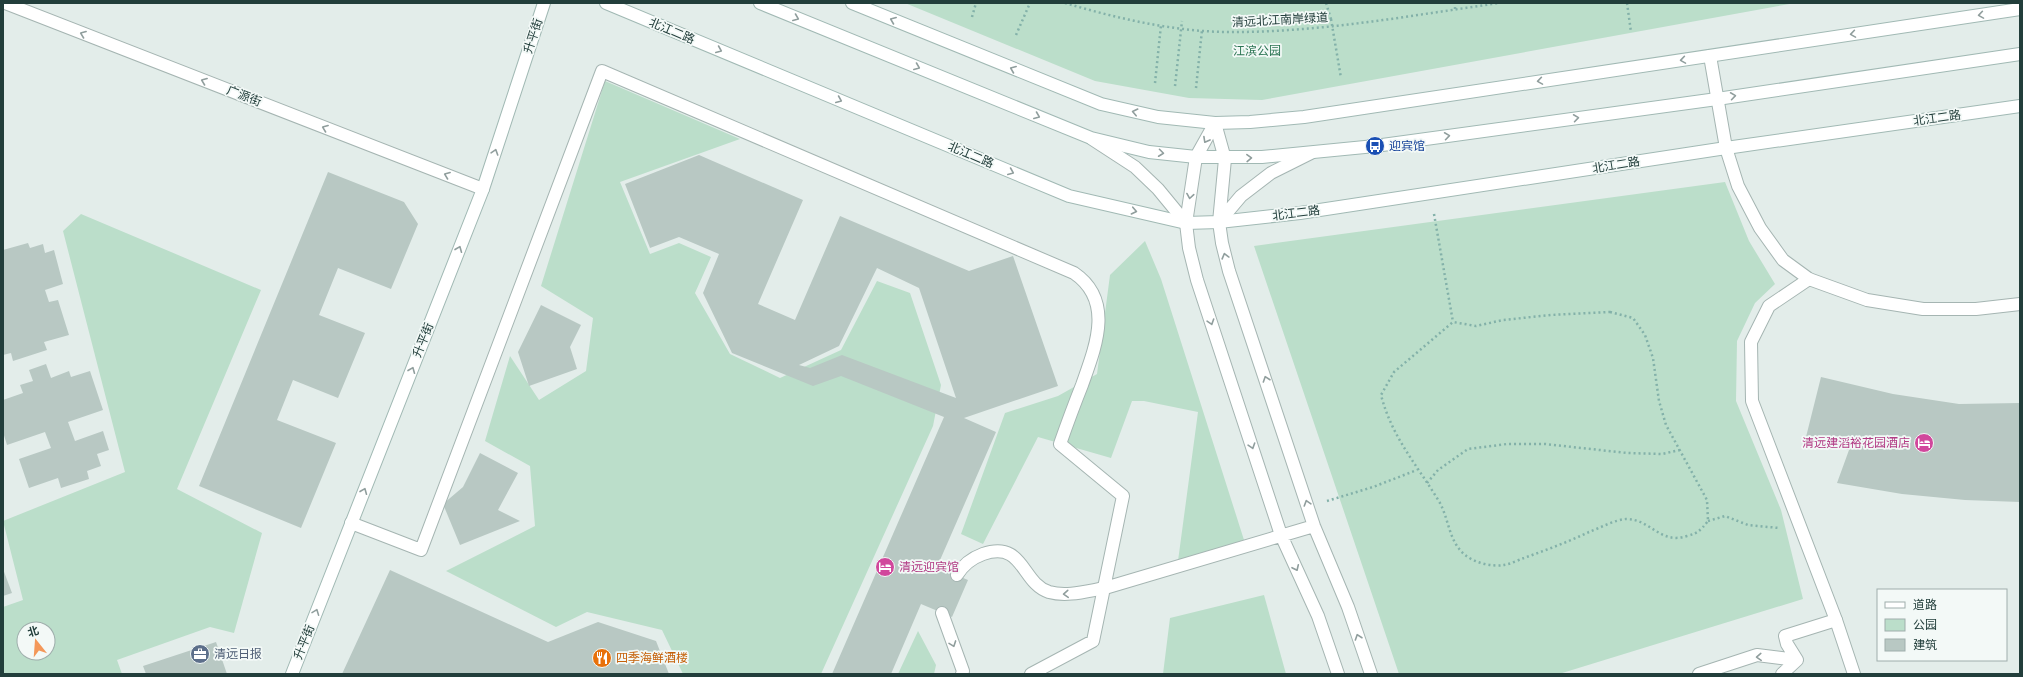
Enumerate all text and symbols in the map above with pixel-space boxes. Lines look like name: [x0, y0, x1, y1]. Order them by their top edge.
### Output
street label: 清远北江南岸绿道: [1232, 9, 1328, 31]
one-way arrow: [1978, 10, 1985, 19]
one-way arrow: [793, 13, 800, 21]
street label: 北江二路: [647, 14, 697, 48]
street label: 升平街: [520, 16, 546, 56]
one-way arrow: [889, 16, 896, 24]
one-way arrow: [1850, 29, 1856, 38]
one-way arrow: [80, 30, 87, 38]
park label: 江滨公园: [1233, 43, 1281, 59]
one-way arrow: [716, 46, 723, 54]
one-way arrow: [1680, 55, 1686, 64]
one-way arrow: [912, 62, 920, 70]
one-way arrow: [1010, 65, 1017, 73]
one-way arrow: [1537, 76, 1543, 85]
one-way arrow: [201, 77, 208, 85]
street label: 广源街: [224, 82, 264, 110]
one-way arrow: [1730, 93, 1736, 101]
one-way arrow: [836, 96, 843, 104]
street label: 北江二路: [1912, 107, 1962, 129]
one-way arrow: [1132, 108, 1139, 117]
one-way arrow: [1033, 112, 1040, 120]
one-way arrow: [1573, 114, 1579, 123]
one-way arrow: [322, 125, 330, 133]
one-way arrow: [1444, 132, 1451, 141]
bus stop icon: 迎宾馆: [1364, 135, 1386, 157]
one-way arrow: [1203, 136, 1210, 143]
street label: 北江二路: [946, 138, 996, 172]
place label: 迎宾馆: [1389, 138, 1425, 154]
one-way arrow: [490, 149, 499, 156]
one-way arrow: [1158, 149, 1164, 158]
street label: 北江二路: [1591, 153, 1641, 177]
one-way arrow: [1246, 154, 1252, 162]
one-way arrow: [1007, 167, 1014, 175]
one-way arrow: [443, 172, 450, 180]
one-way arrow: [1186, 193, 1195, 199]
street label: 北江二路: [1271, 202, 1321, 224]
one-way arrow: [1131, 207, 1137, 215]
one-way arrow: [455, 245, 463, 252]
one-way arrow: [1221, 253, 1230, 260]
one-way arrow: [1206, 319, 1215, 326]
street label: 升平街: [409, 320, 437, 360]
one-way arrow: [407, 366, 415, 373]
one-way arrow: [1262, 376, 1271, 383]
hotel icon: 清远建滔裕花园酒店: [1913, 432, 1935, 454]
place label: 清远建滔裕花园酒店: [1802, 435, 1910, 451]
one-way arrow: [1247, 442, 1256, 449]
one-way arrow: [359, 487, 367, 494]
one-way arrow: [1303, 499, 1312, 506]
hotel icon: 清远迎宾馆: [874, 556, 896, 578]
place label: 清远迎宾馆: [899, 559, 959, 575]
one-way arrow: [1291, 564, 1299, 571]
one-way arrow: [1063, 589, 1069, 598]
legend: [1877, 589, 2007, 661]
text: 道路: [1913, 597, 1937, 613]
one-way arrow: [312, 608, 320, 615]
text: 公园: [1913, 617, 1937, 633]
north arrow: [16, 621, 56, 661]
street label: 升平街: [290, 622, 318, 662]
text: 北: [26, 623, 40, 640]
one-way arrow: [1355, 634, 1363, 641]
text: 建筑: [1913, 637, 1937, 653]
one-way arrow: [948, 640, 956, 647]
office icon: 清远日报: [189, 643, 211, 665]
place label: 清远日报: [214, 646, 262, 662]
restaurant icon: 四季海鲜酒楼: [591, 647, 613, 669]
place label: 四季海鲜酒楼: [616, 650, 688, 666]
one-way arrow: [1756, 652, 1762, 661]

